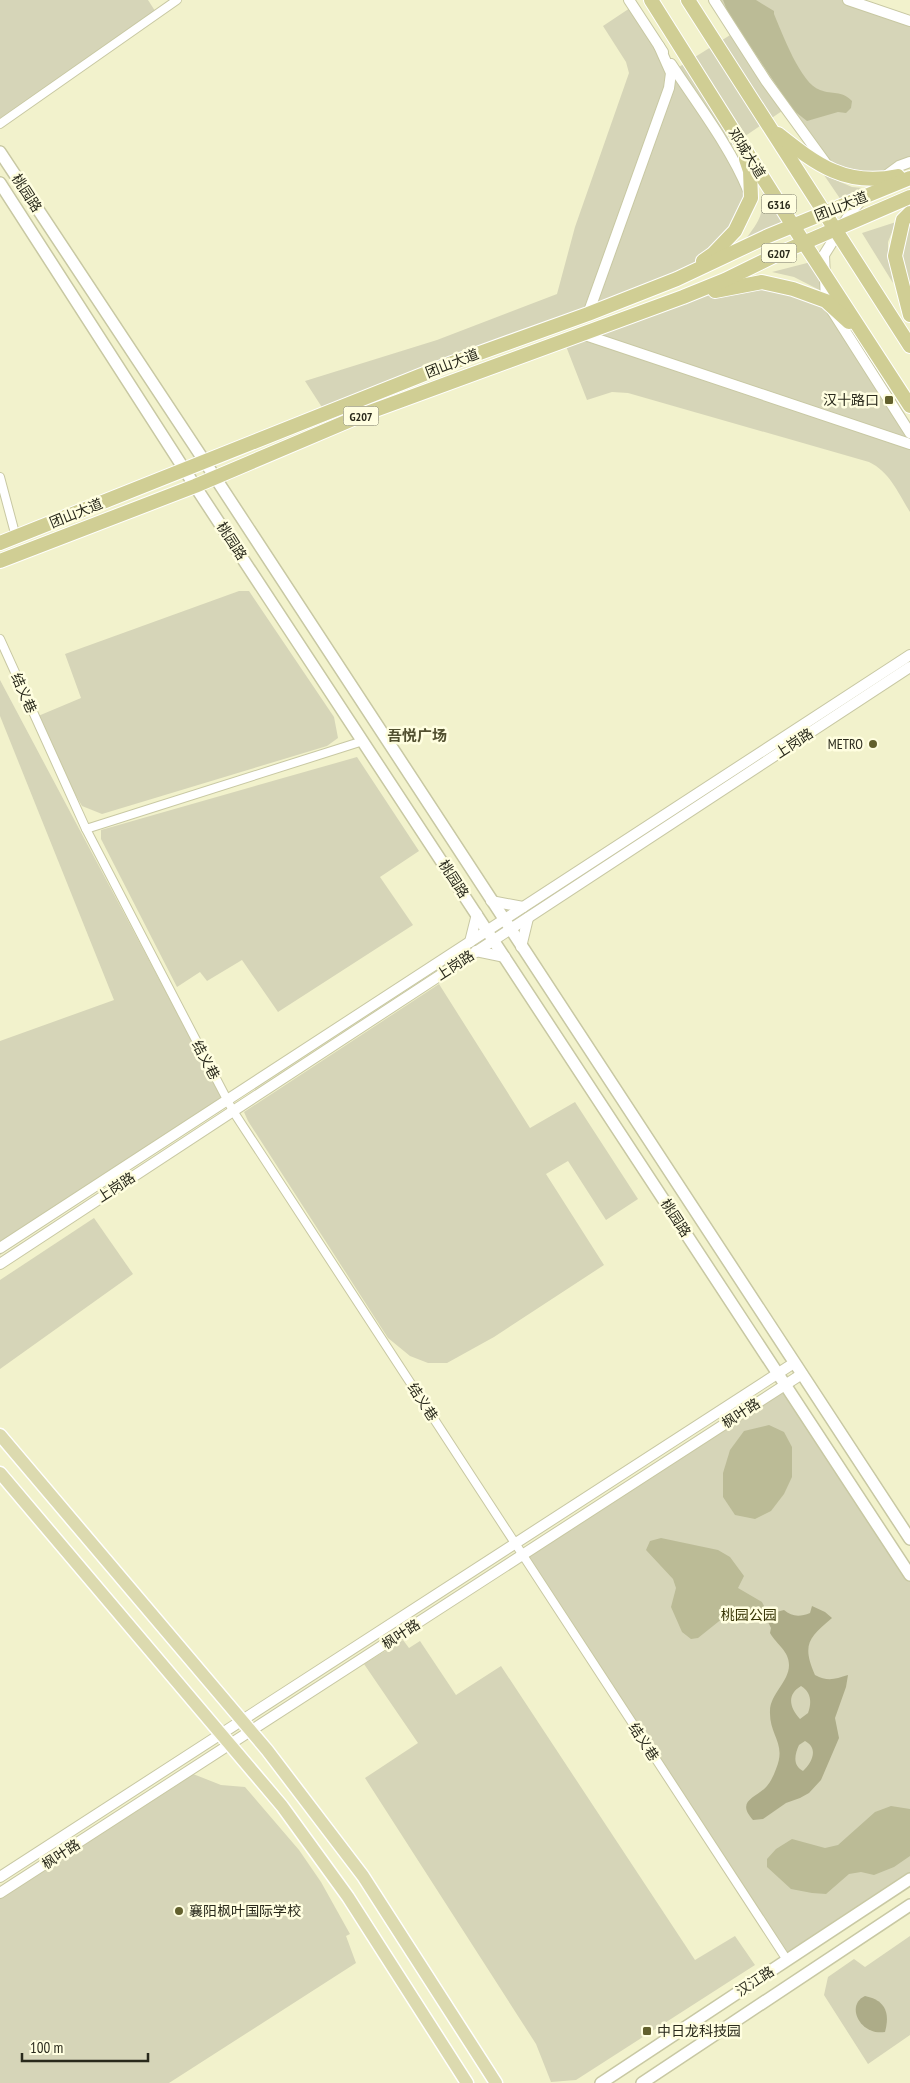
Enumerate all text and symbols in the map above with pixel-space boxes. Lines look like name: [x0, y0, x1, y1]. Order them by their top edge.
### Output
street label: 邓城大道: [725, 124, 769, 182]
street label: 桃园路: [8, 170, 46, 216]
street label: 团山大道: [812, 187, 870, 225]
road number: G316: [762, 194, 796, 213]
road number: G207: [762, 244, 796, 262]
street label: 团山大道: [423, 345, 481, 381]
place label: 汉十路口: [823, 391, 879, 409]
marker: 汉十路口: [883, 394, 895, 406]
road number: G207: [344, 406, 378, 426]
street label: 团山大道: [47, 494, 105, 532]
street label: 桃园路: [213, 518, 251, 564]
street label: 结义巷: [7, 670, 41, 716]
street label: 上岗路: [771, 724, 817, 762]
district label: 吾悦广场: [387, 726, 447, 745]
place label: METRO: [828, 735, 863, 753]
marker: METRO: [867, 738, 879, 750]
street label: 桃园路: [435, 856, 473, 902]
street label: 上岗路: [432, 946, 478, 984]
street label: 结义巷: [188, 1037, 224, 1083]
street label: 上岗路: [93, 1168, 139, 1206]
street label: 桃园路: [657, 1195, 695, 1241]
street label: 结义巷: [404, 1379, 442, 1425]
street label: 枫叶路: [718, 1394, 764, 1432]
park label: 桃园公园: [721, 1606, 777, 1624]
street label: 枫叶路: [378, 1615, 424, 1653]
street label: 结义巷: [625, 1719, 663, 1765]
street label: 枫叶路: [38, 1835, 84, 1873]
place label: 襄阳枫叶国际学校: [189, 1902, 301, 1920]
marker: 襄阳枫叶国际学校: [173, 1905, 185, 1917]
street label: 汉江路: [732, 1962, 778, 2000]
place label: 中日龙科技园: [657, 2022, 741, 2040]
marker: 中日龙科技园: [641, 2025, 653, 2037]
scale bar: [22, 2030, 149, 2062]
text: 100 m: [30, 2038, 63, 2057]

